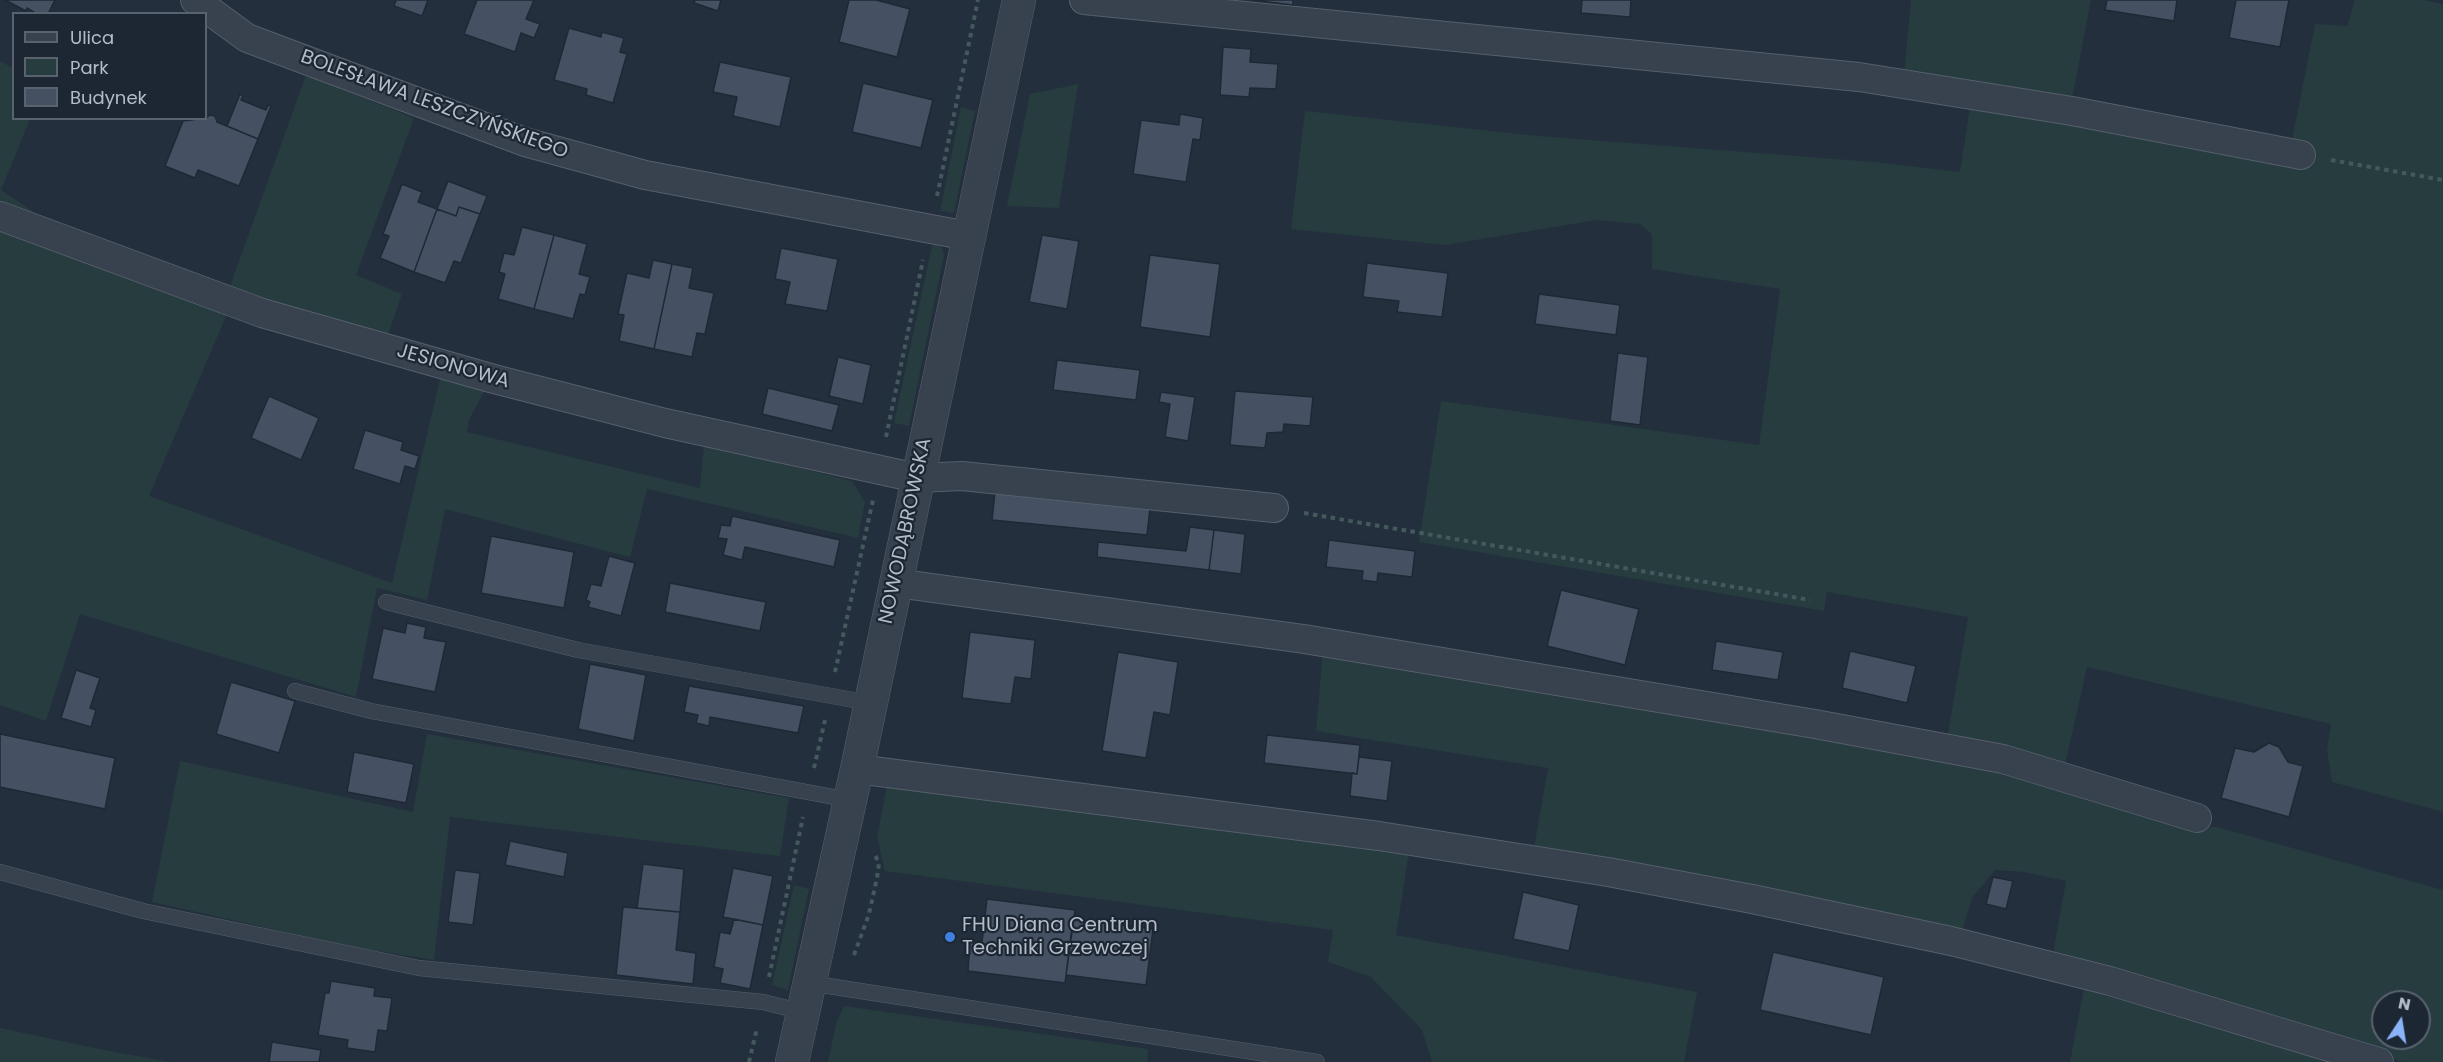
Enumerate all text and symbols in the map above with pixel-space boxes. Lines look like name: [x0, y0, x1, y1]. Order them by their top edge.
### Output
legend: [12, 12, 207, 120]
text: Ulica: [70, 25, 114, 50]
street label: BOLESŁAWA LESZCZYŃSKIEGO: [297, 45, 571, 165]
text: Park: [70, 55, 109, 80]
text: Budynek: [70, 85, 147, 110]
street label: JESIONOWA: [394, 339, 512, 395]
street label: NOWODĄBROWSKA: [875, 436, 937, 626]
place label: FHU Diana Centrum Techniki Grzewczej: [962, 914, 1158, 961]
marker: FHU Diana Centrum Techniki Grzewczej: [943, 930, 957, 944]
north arrow: [2371, 990, 2431, 1050]
text: N: [2396, 991, 2413, 1016]

